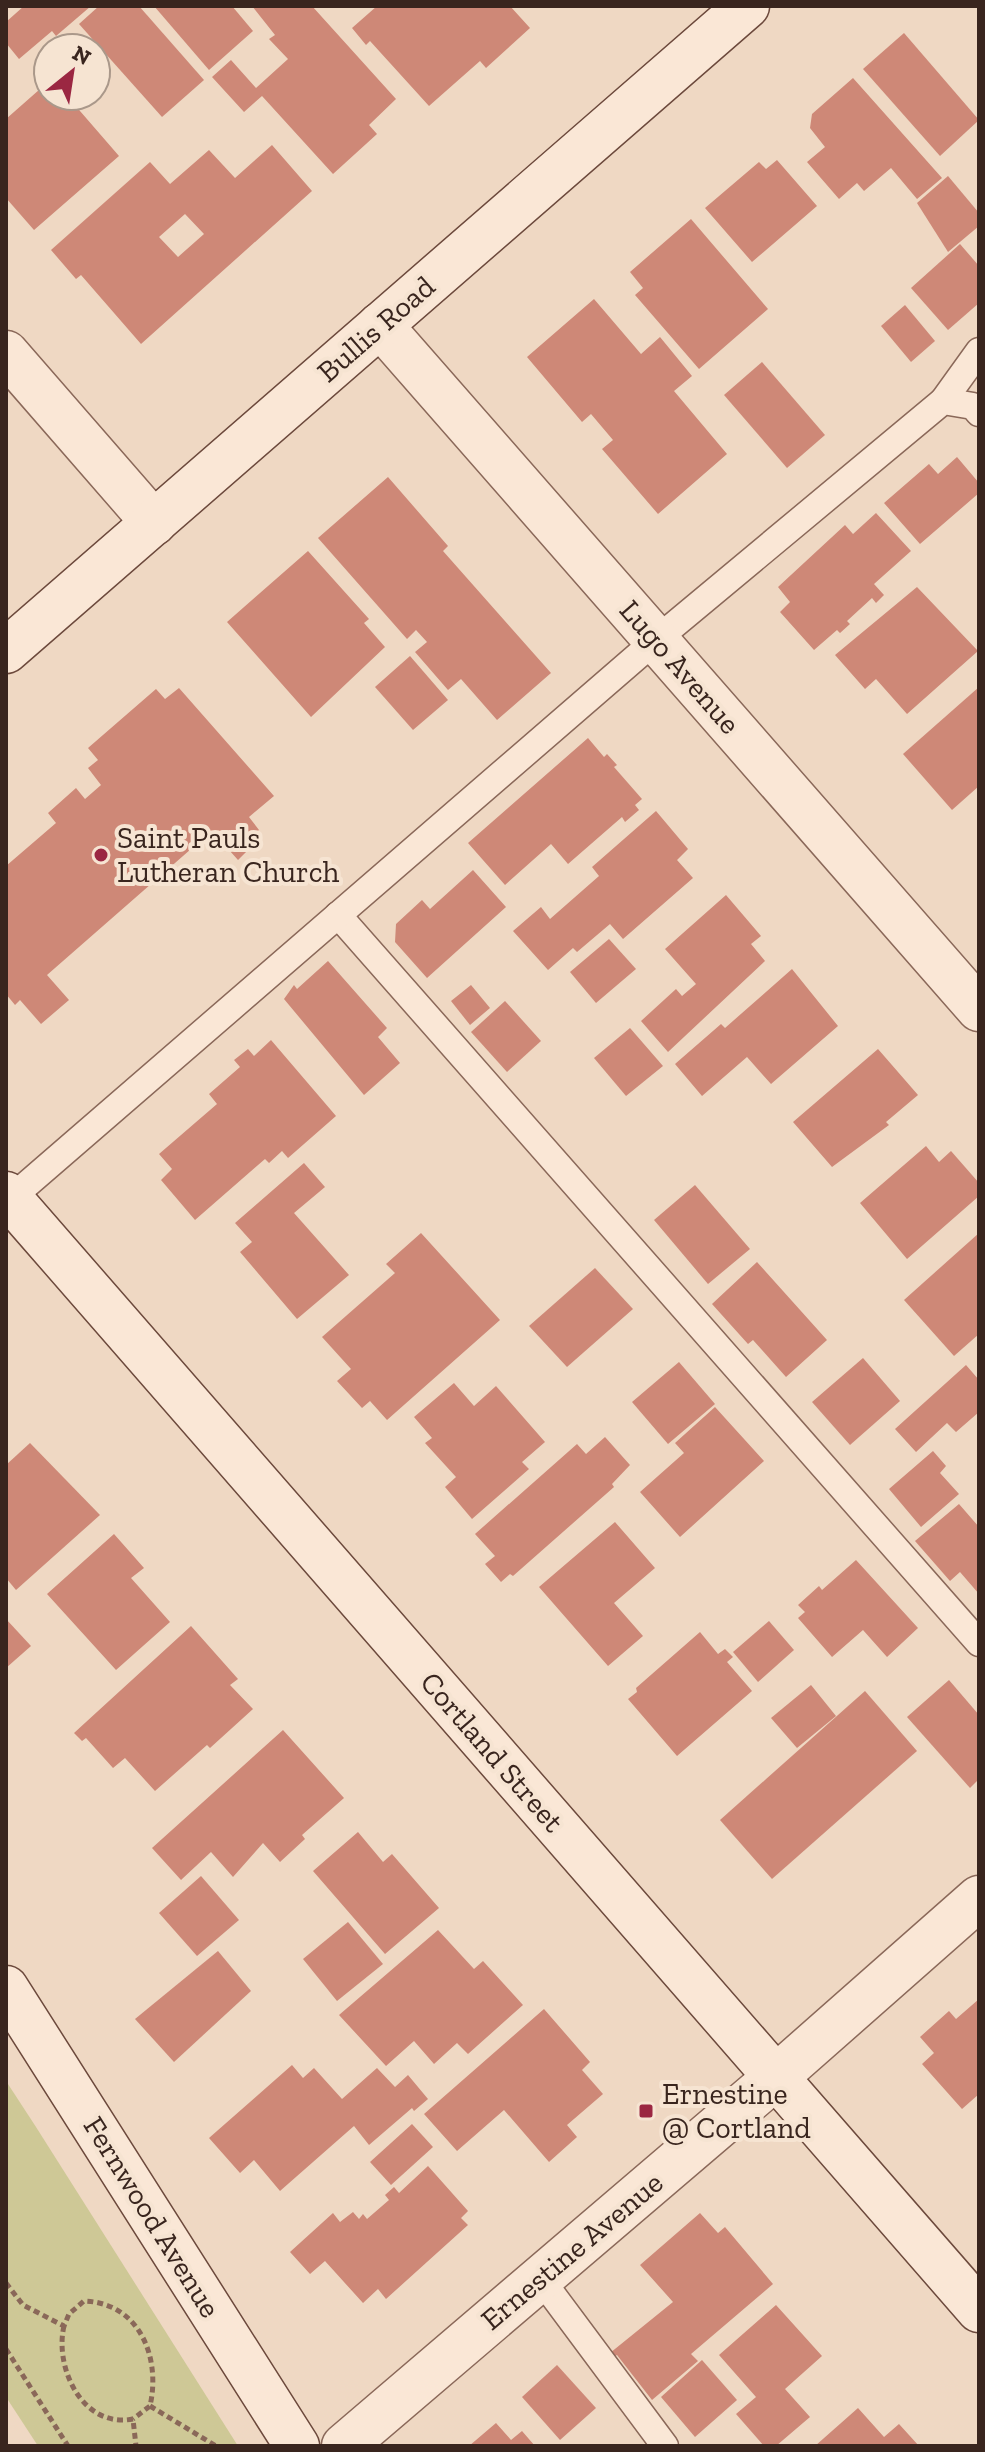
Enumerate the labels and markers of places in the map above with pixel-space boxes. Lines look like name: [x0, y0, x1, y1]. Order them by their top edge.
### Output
place label: Saint Pauls Lutheran Church: [117, 820, 340, 890]
marker: Saint Pauls Lutheran Church: [92, 846, 110, 864]
place label: Ernestine @ Cortland: [662, 2076, 811, 2146]
marker: Ernestine @ Cortland: [637, 2102, 655, 2120]

